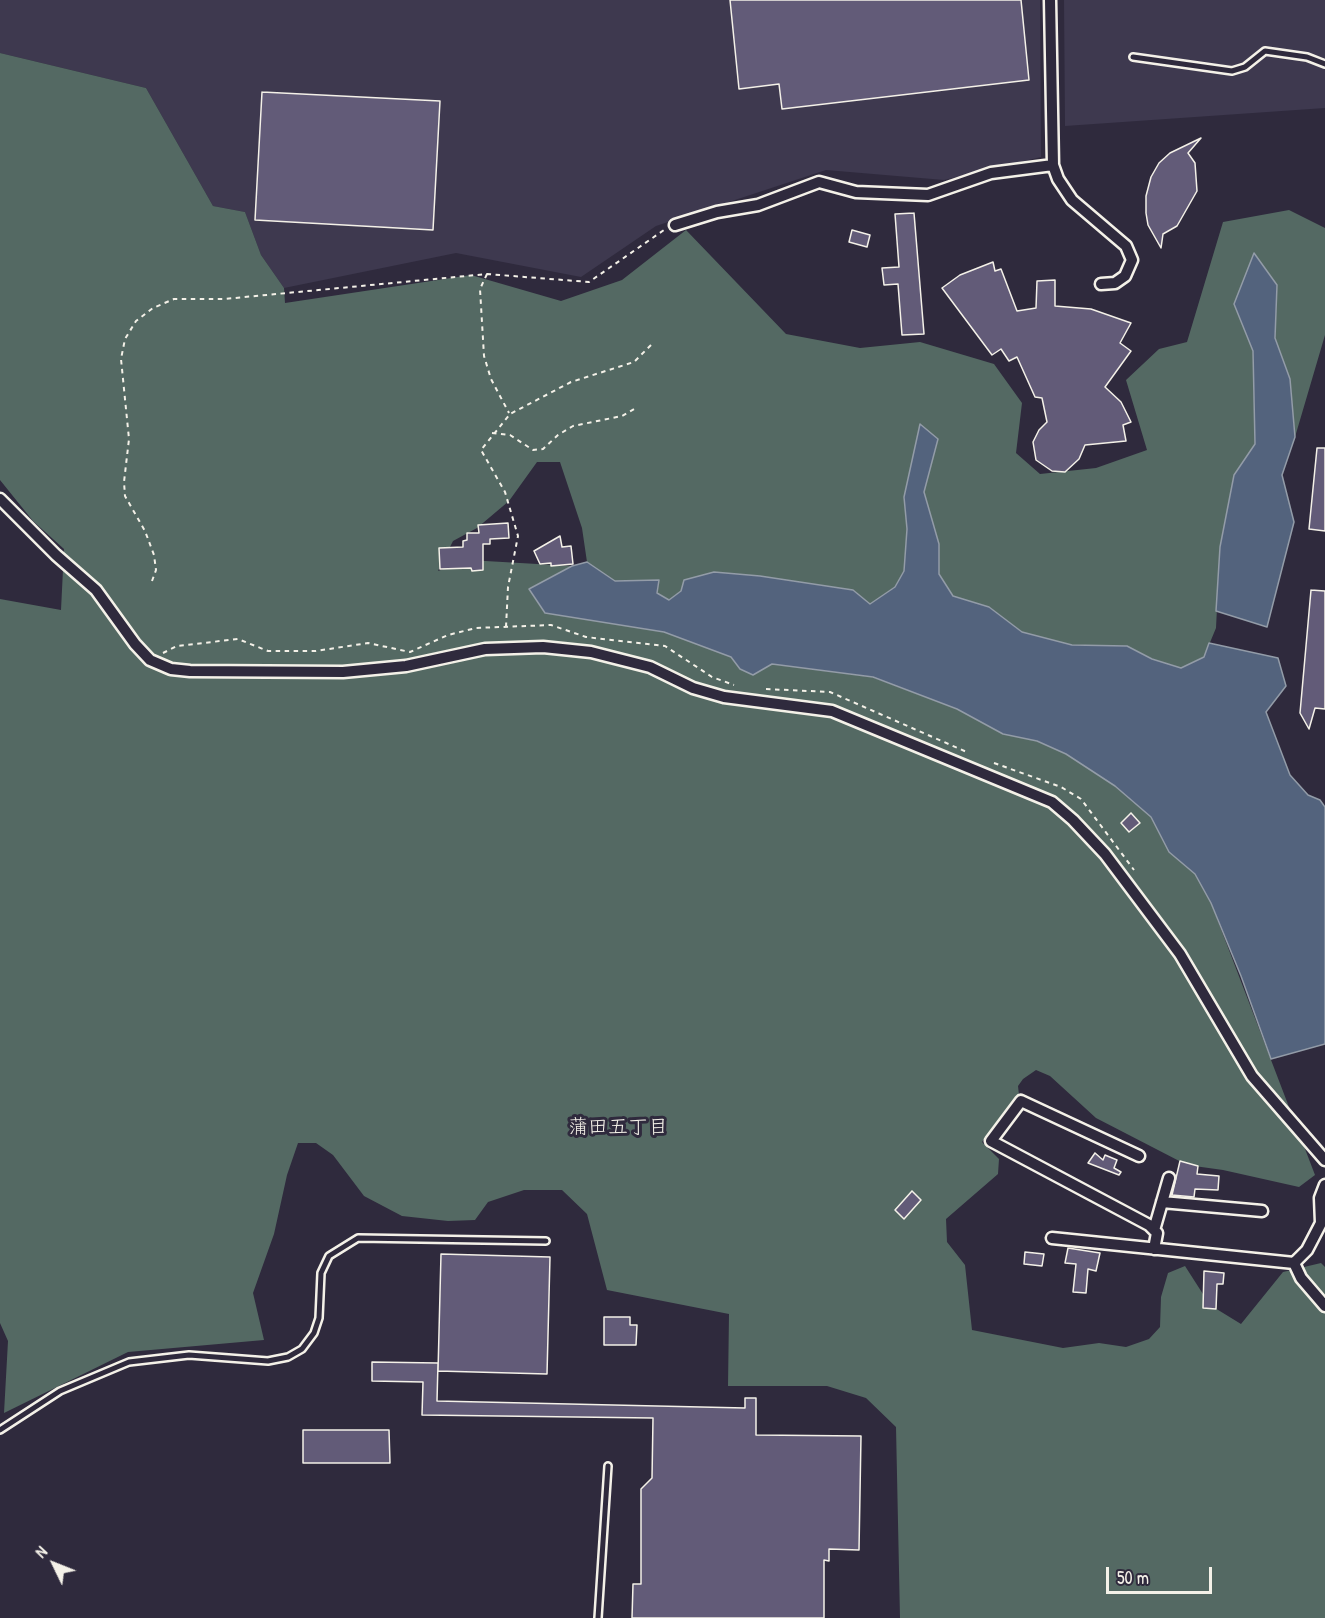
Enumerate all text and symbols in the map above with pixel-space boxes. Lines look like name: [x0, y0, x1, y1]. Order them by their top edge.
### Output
district label: 蒲田五丁目: [568, 1116, 668, 1140]
north arrow: [24, 1534, 84, 1594]
text: N: [30, 1541, 52, 1562]
scale bar: [1109, 1555, 1216, 1593]
text: 50 m: [1117, 1565, 1149, 1590]

